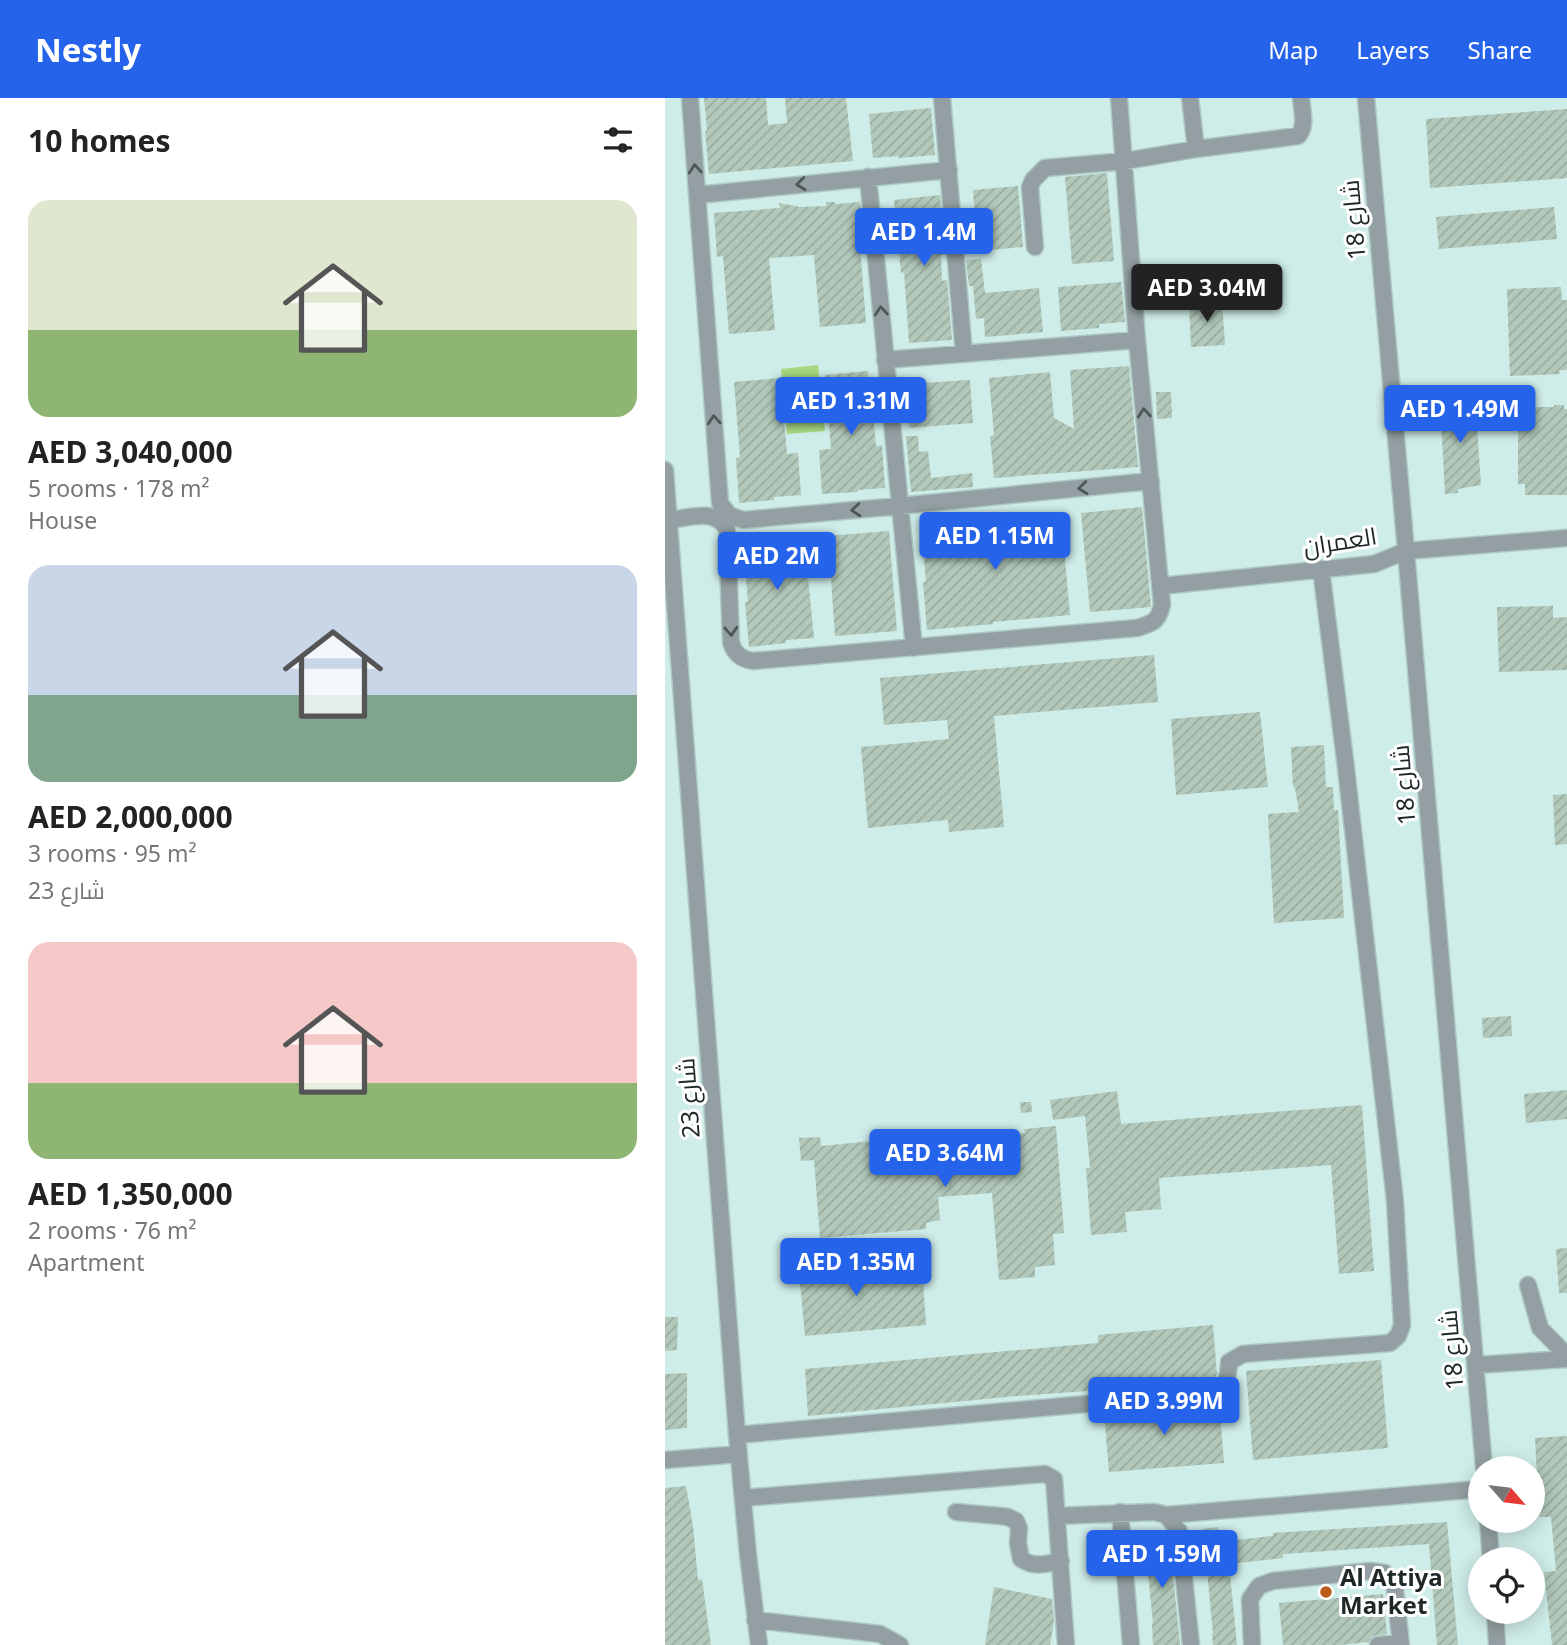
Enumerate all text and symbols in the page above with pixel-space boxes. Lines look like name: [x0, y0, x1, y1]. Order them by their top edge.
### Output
text: Nestly: [35, 27, 141, 72]
text: Map: [1268, 33, 1318, 66]
text: Layers: [1356, 33, 1430, 66]
text: Share: [1468, 33, 1532, 66]
text: 10 homes: [28, 120, 171, 161]
icon: filters: [599, 121, 637, 159]
one-way arrow: [688, 163, 703, 174]
one-way arrow: [795, 176, 806, 191]
street label: شارع 18: [1333, 179, 1373, 262]
pin: AED 1.4M: [852, 208, 996, 268]
text: AED 1.4M: [871, 215, 977, 247]
icon: home: [270, 245, 396, 371]
pin: AED 3.04M: [1127, 264, 1287, 324]
text: AED 3.04M: [1147, 271, 1267, 303]
one-way arrow: [873, 306, 888, 317]
pin: AED 1.31M: [771, 378, 931, 437]
text: AED 1.31M: [791, 384, 911, 416]
pin: AED 1.49M: [1380, 386, 1540, 445]
text: AED 1.49M: [1400, 392, 1520, 424]
one-way arrow: [1137, 407, 1152, 418]
one-way arrow: [707, 414, 722, 425]
text: AED 3,040,000: [28, 431, 233, 472]
text: 5 rooms · 178 m²: [28, 472, 210, 504]
one-way arrow: [1077, 480, 1088, 495]
one-way arrow: [851, 502, 862, 517]
text: House: [28, 504, 97, 536]
pin: AED 1.15M: [915, 512, 1075, 572]
street label: العمران: [1301, 518, 1379, 563]
text: AED 1.15M: [935, 519, 1055, 551]
pin: AED 2M: [720, 532, 834, 592]
text: AED 2M: [734, 539, 820, 571]
icon: home: [270, 611, 396, 737]
one-way arrow: [723, 626, 738, 637]
street label: شارع 18: [1383, 744, 1423, 827]
text: AED 2,000,000: [28, 796, 233, 837]
text: 3 rooms · 95 m²: [28, 837, 197, 869]
text: شارع 23: [28, 874, 105, 906]
icon: home: [270, 987, 396, 1113]
street label: شارع 23: [668, 1057, 708, 1139]
pin: AED 3.64M: [865, 1130, 1025, 1189]
text: AED 3.64M: [885, 1136, 1005, 1168]
text: AED 1,350,000: [28, 1173, 233, 1214]
text: 2 rooms · 76 m²: [28, 1214, 197, 1246]
pin: AED 1.35M: [776, 1238, 936, 1298]
text: AED 1.35M: [796, 1245, 916, 1277]
text: Apartment: [28, 1246, 145, 1278]
street label: شارع 18: [1431, 1309, 1471, 1392]
pin: AED 3.99M: [1084, 1378, 1244, 1437]
text: AED 3.99M: [1104, 1384, 1224, 1416]
north arrow: [1468, 1456, 1545, 1533]
map controls: [1468, 1456, 1545, 1624]
pin: AED 1.59M: [1082, 1530, 1242, 1590]
text: AED 1.59M: [1102, 1537, 1222, 1569]
button: locate: [1468, 1547, 1545, 1624]
place label: Al Attiya Market: [1340, 1560, 1443, 1621]
marker: Al Attiya Market: [1318, 1584, 1334, 1600]

